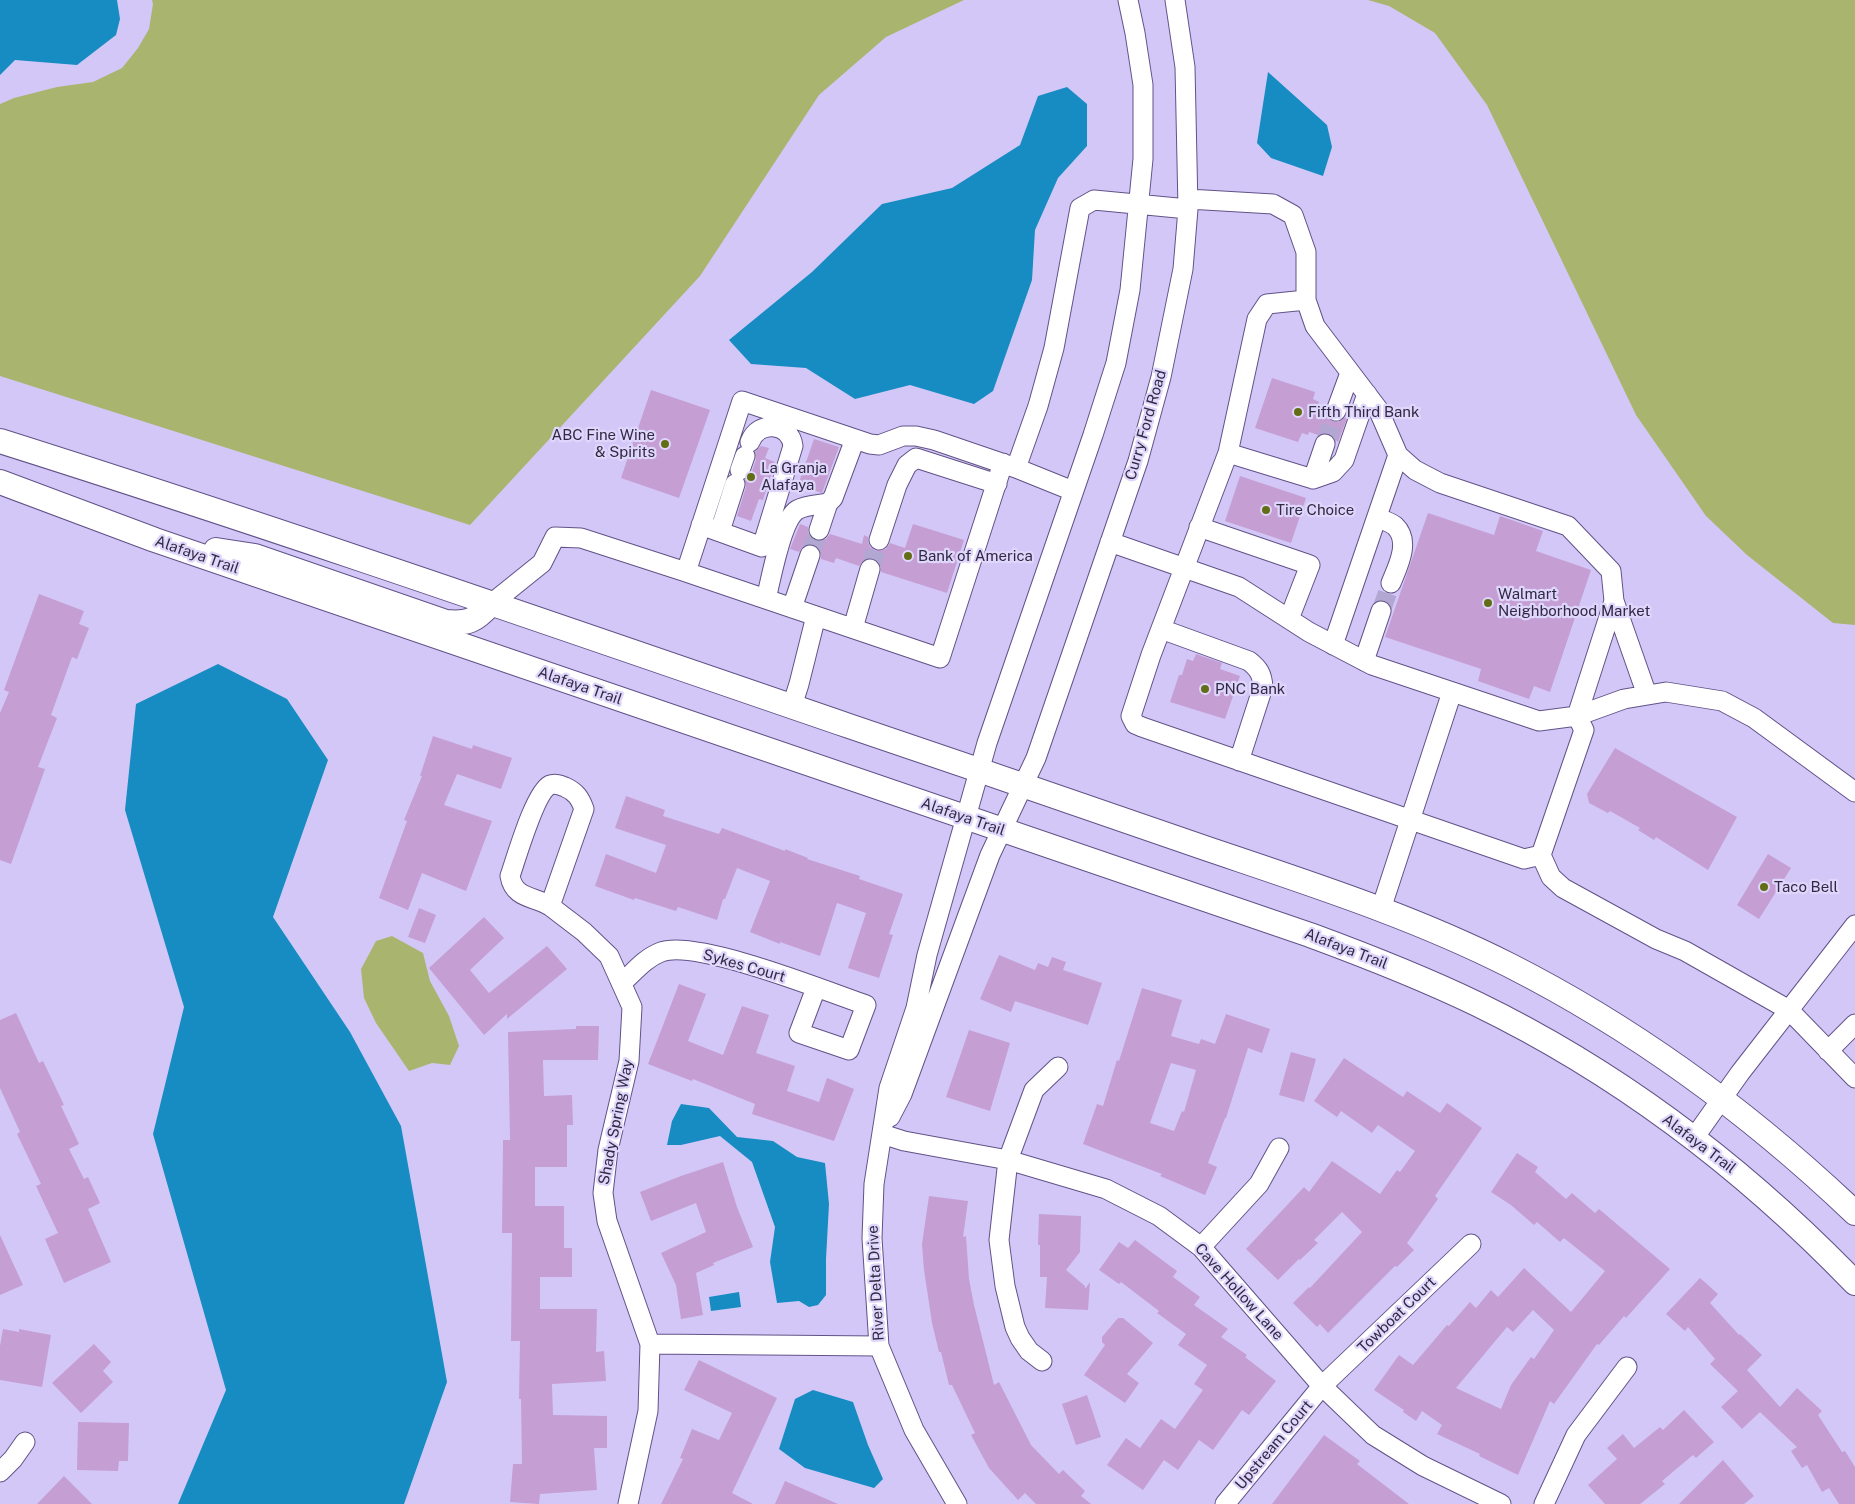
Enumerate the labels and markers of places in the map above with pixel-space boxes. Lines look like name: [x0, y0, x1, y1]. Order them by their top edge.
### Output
place label: Fifth Third Bank: [1308, 403, 1419, 421]
marker: Fifth Third Bank: [1292, 406, 1304, 418]
place label: ABC Fine Wine & Spirits: [552, 426, 655, 461]
marker: ABC Fine Wine & Spirits: [659, 438, 671, 450]
place label: La Granja Alafaya: [761, 459, 827, 494]
marker: La Granja Alafaya: [745, 471, 757, 483]
place label: Tire Choice: [1276, 501, 1354, 519]
marker: Tire Choice: [1260, 504, 1272, 516]
place label: Bank of America: [918, 547, 1033, 565]
marker: Bank of America: [902, 550, 914, 562]
place label: Walmart Neighborhood Market: [1498, 585, 1650, 620]
marker: Walmart Neighborhood Market: [1482, 597, 1494, 609]
place label: PNC Bank: [1215, 680, 1285, 698]
marker: PNC Bank: [1199, 683, 1211, 695]
place label: Taco Bell: [1774, 878, 1838, 896]
marker: Taco Bell: [1758, 881, 1770, 893]

